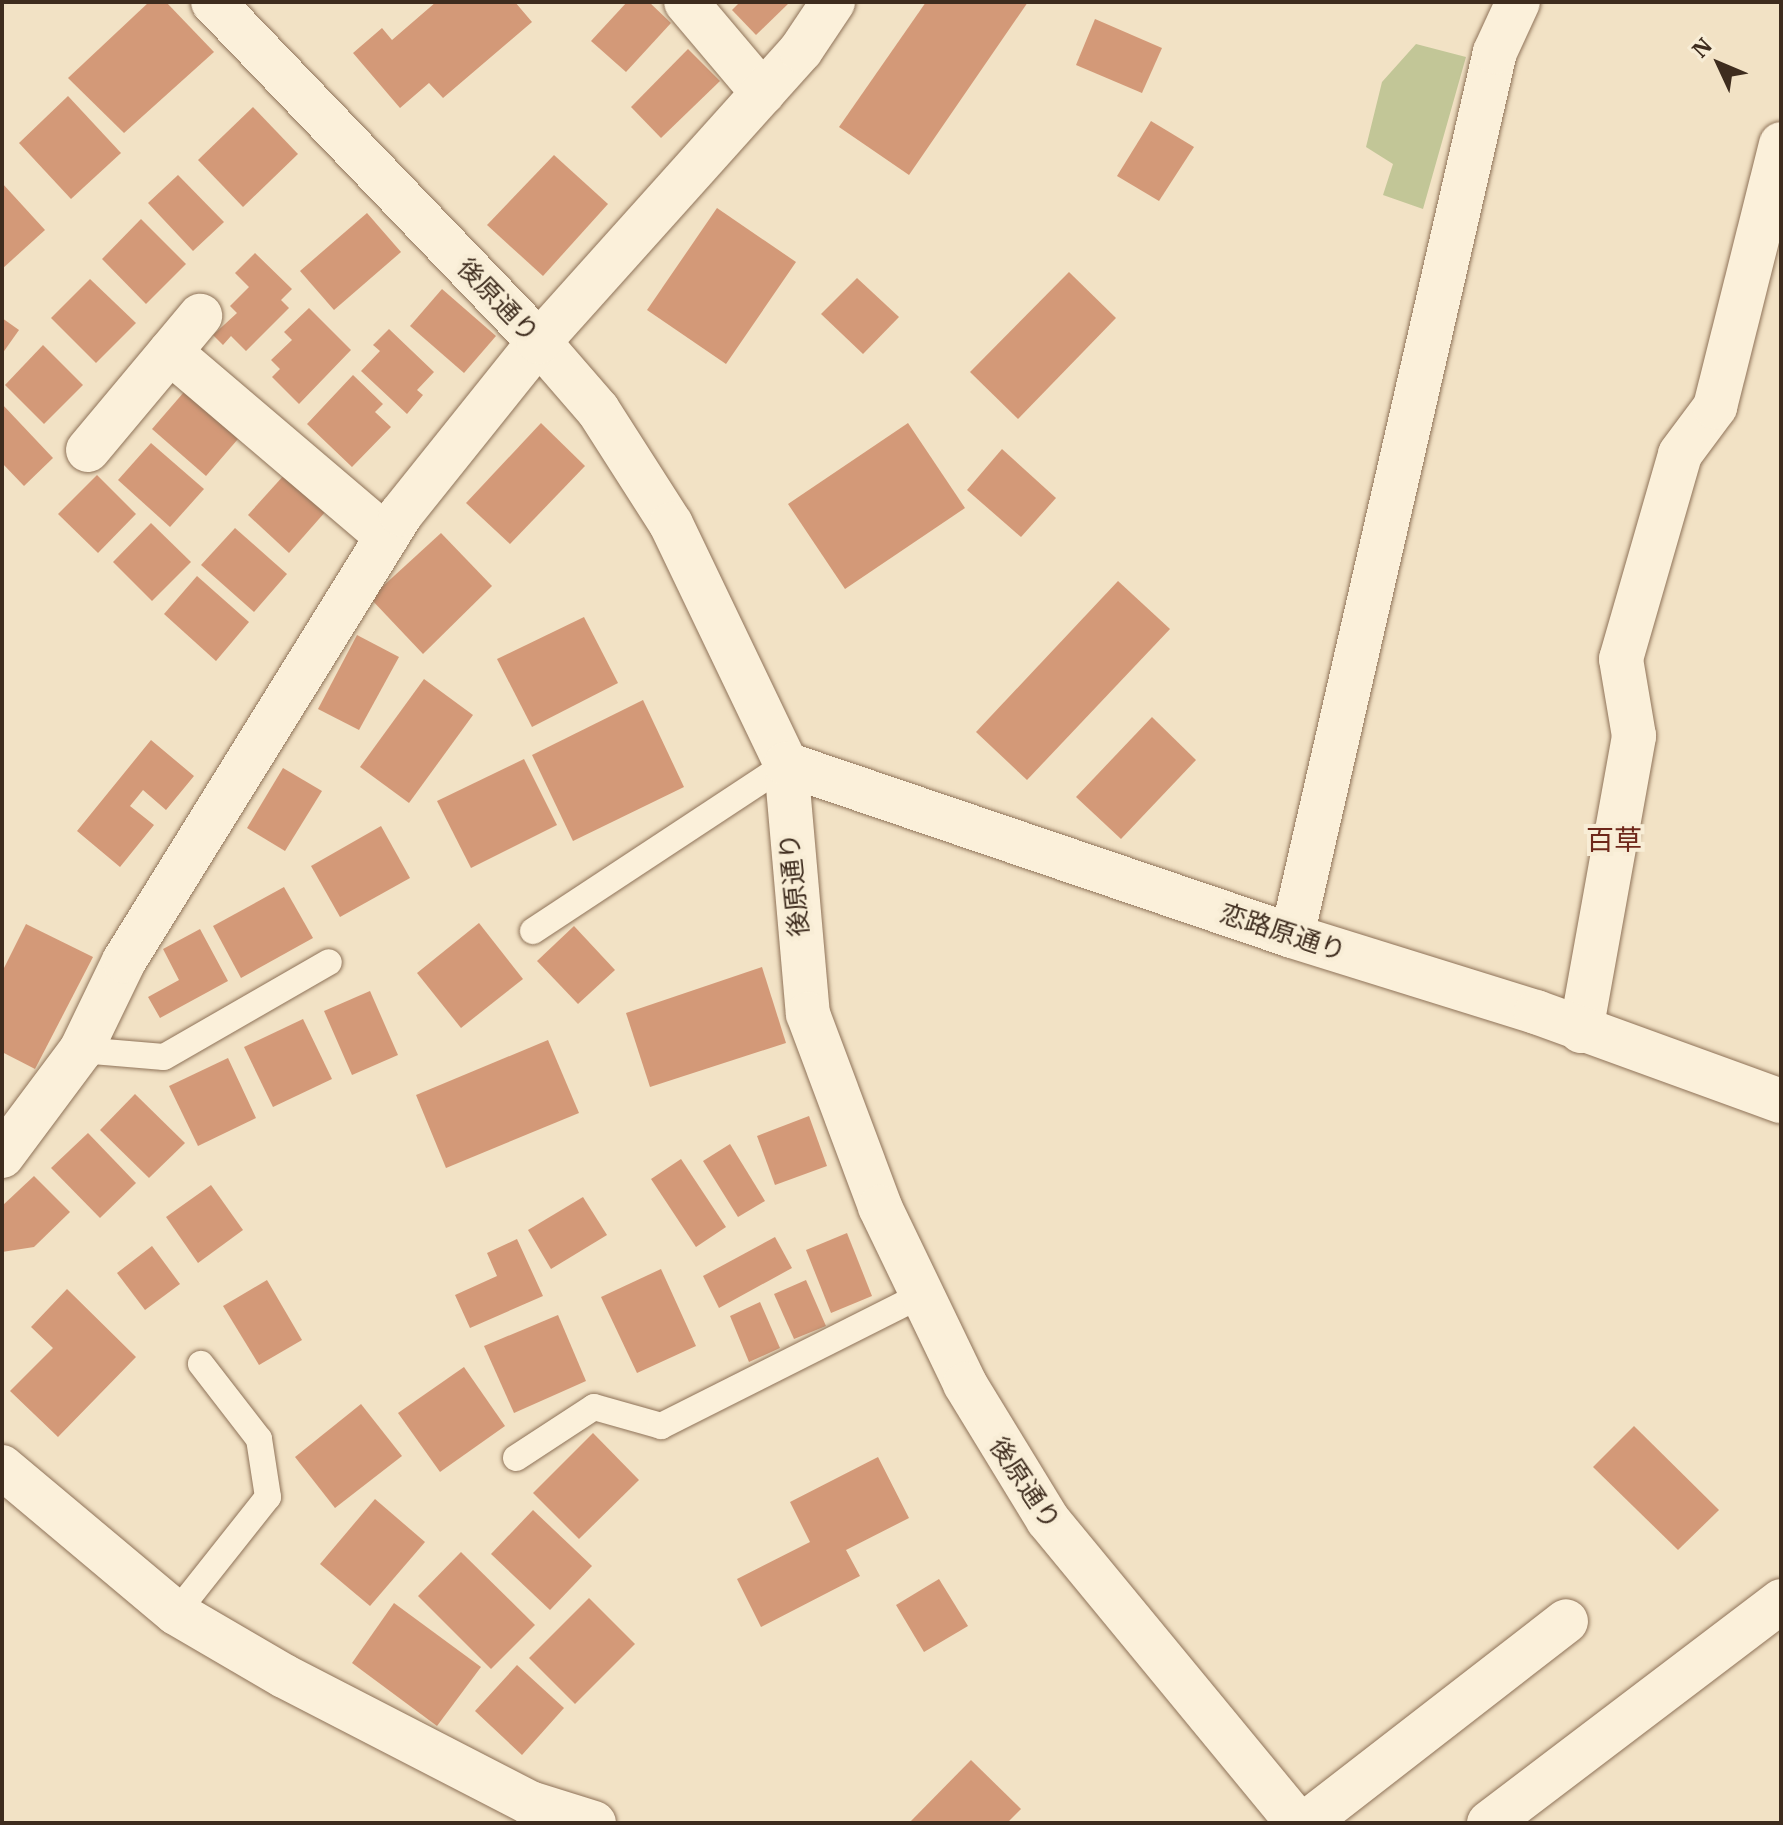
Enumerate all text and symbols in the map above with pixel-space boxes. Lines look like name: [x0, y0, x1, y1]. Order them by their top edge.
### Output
north arrow: [1679, 24, 1759, 104]
text: N: [1685, 31, 1718, 63]
street label: 後原通り: [451, 252, 545, 348]
district label: 百草: [1586, 823, 1642, 857]
street label: 後原通り: [773, 832, 815, 938]
street label: 恋路原通り: [1216, 897, 1350, 967]
street label: 後原通り: [983, 1431, 1067, 1535]

